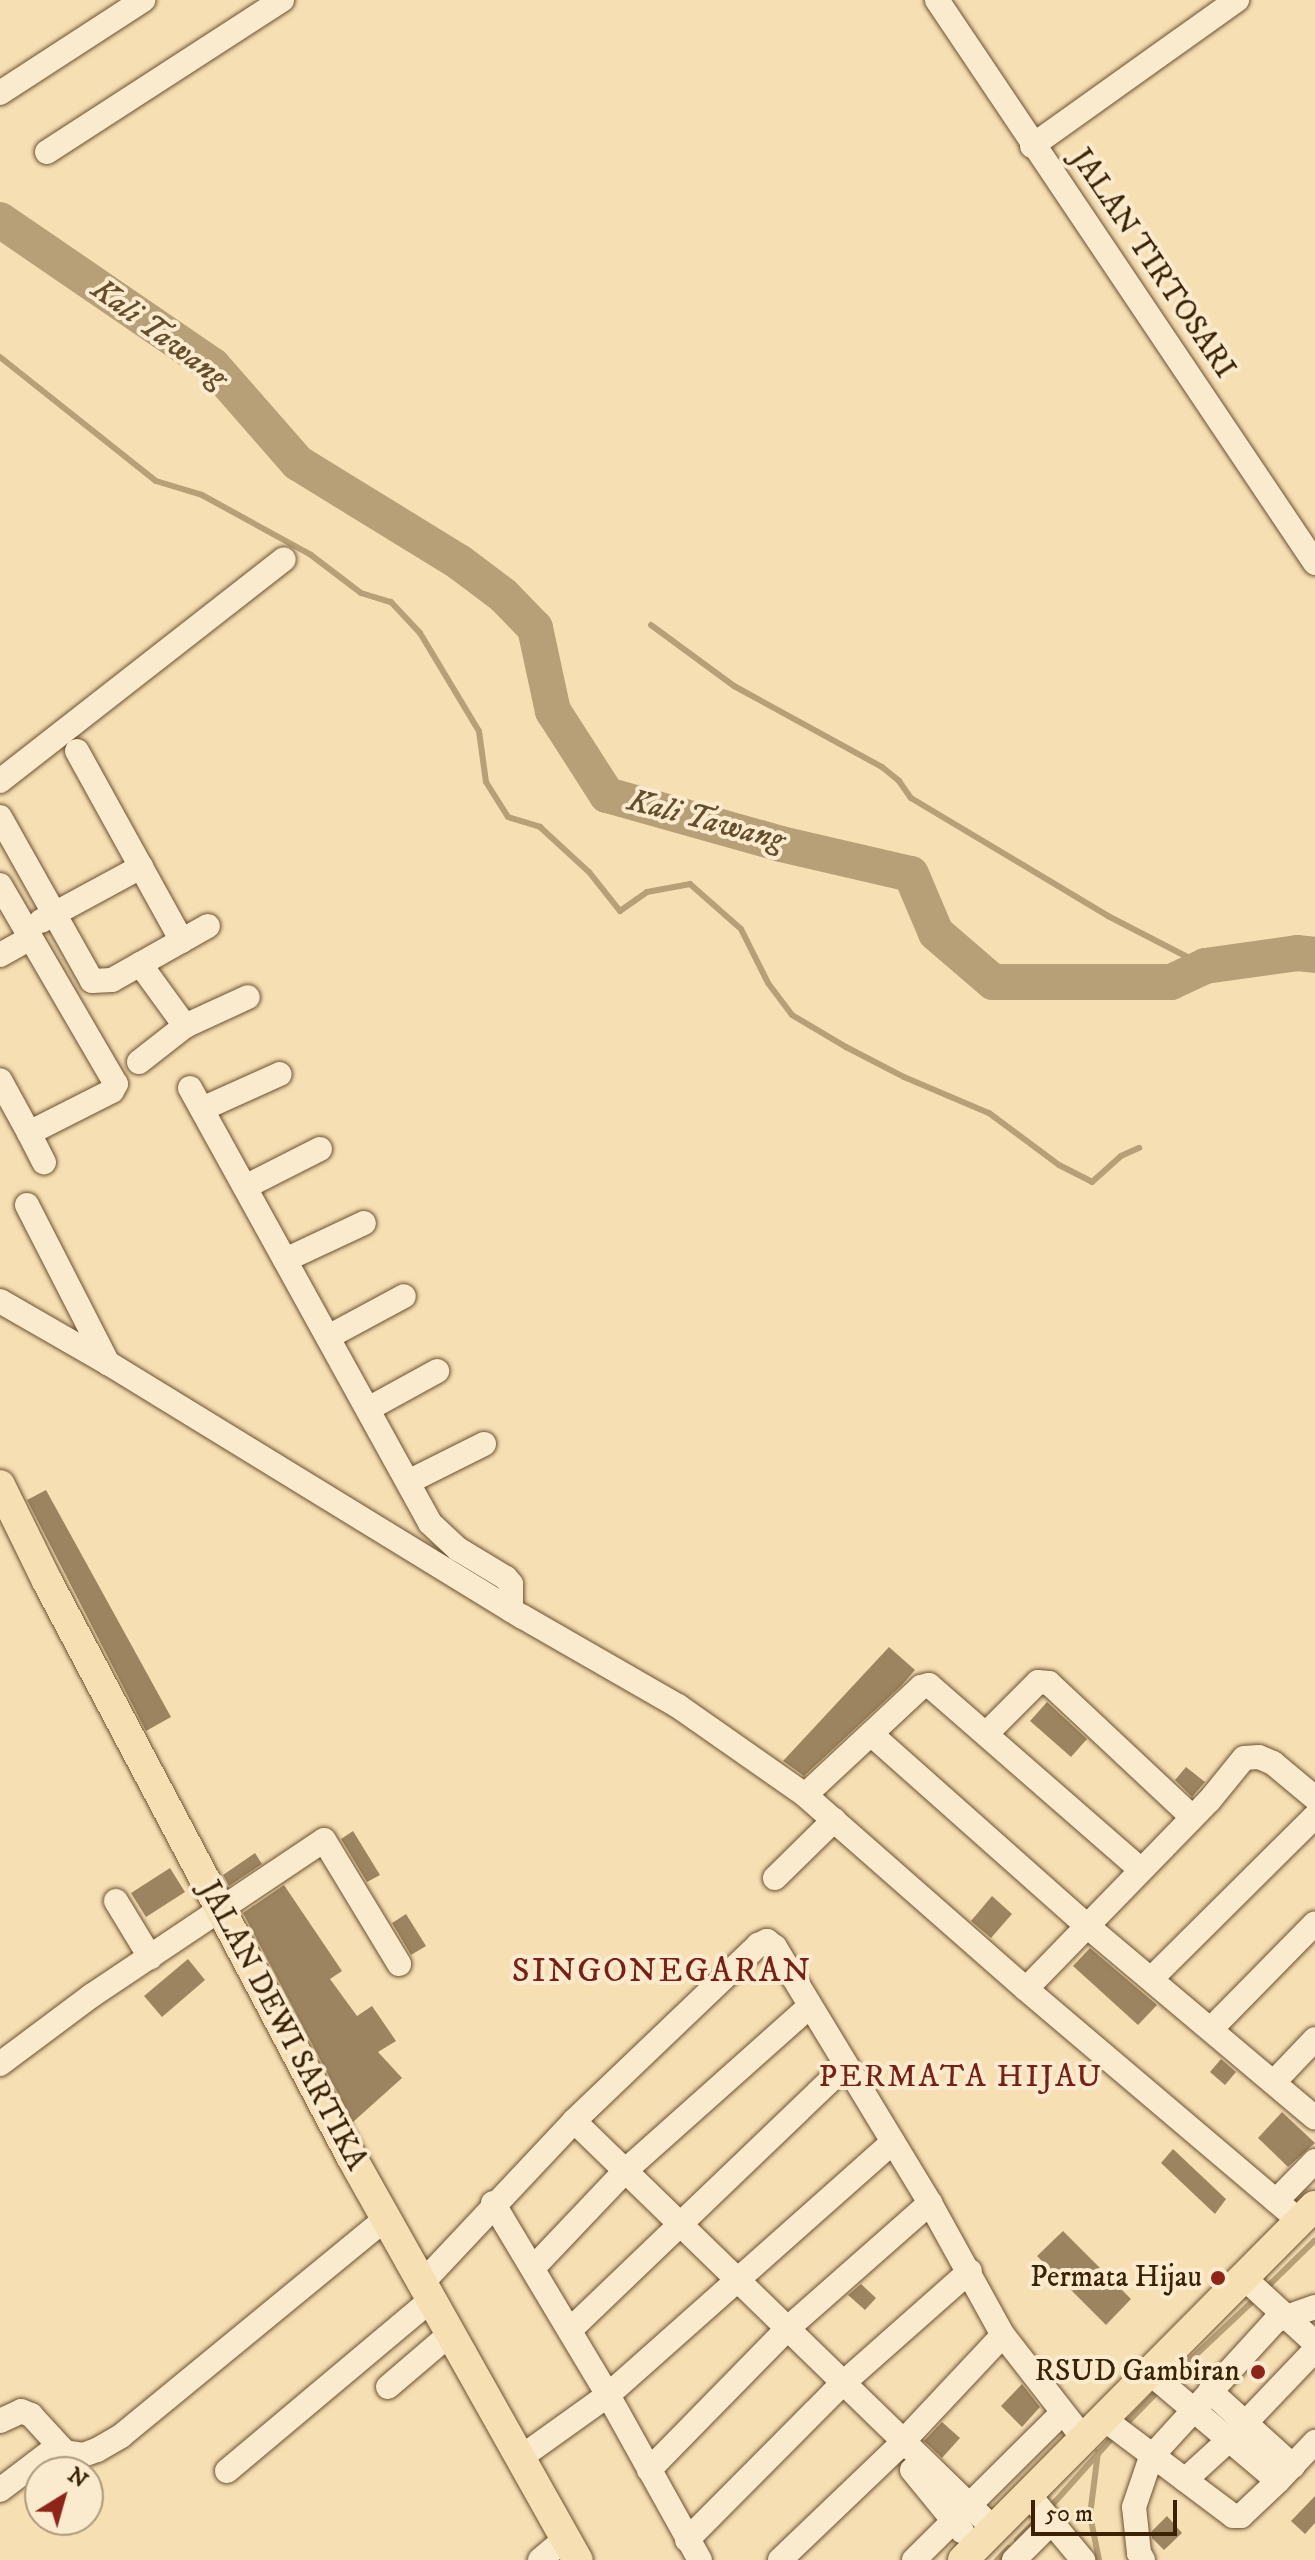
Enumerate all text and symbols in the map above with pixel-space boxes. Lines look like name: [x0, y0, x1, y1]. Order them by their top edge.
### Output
street label: JALAN TIRTOSARI: [1062, 142, 1242, 386]
water label: Kali Tawang: [83, 270, 235, 398]
water label: Kali Tawang: [624, 782, 788, 860]
street label: JALAN DEWI SARTIKA: [190, 1875, 374, 2177]
district label: SINGONEGARAN: [512, 1952, 812, 1992]
district label: PERMATA HIJAU: [819, 2058, 1103, 2096]
place label: Permata Hijau: [1030, 2260, 1202, 2296]
marker: Permata Hijau: [1209, 2269, 1227, 2287]
place label: RSUD Gambiran: [1035, 2354, 1240, 2390]
marker: RSUD Gambiran: [1247, 2361, 1269, 2383]
north arrow: [24, 2456, 104, 2536]
text: N: [62, 2462, 93, 2494]
scale bar: [1035, 2484, 1181, 2534]
text: 50 m: [1045, 2499, 1093, 2529]

